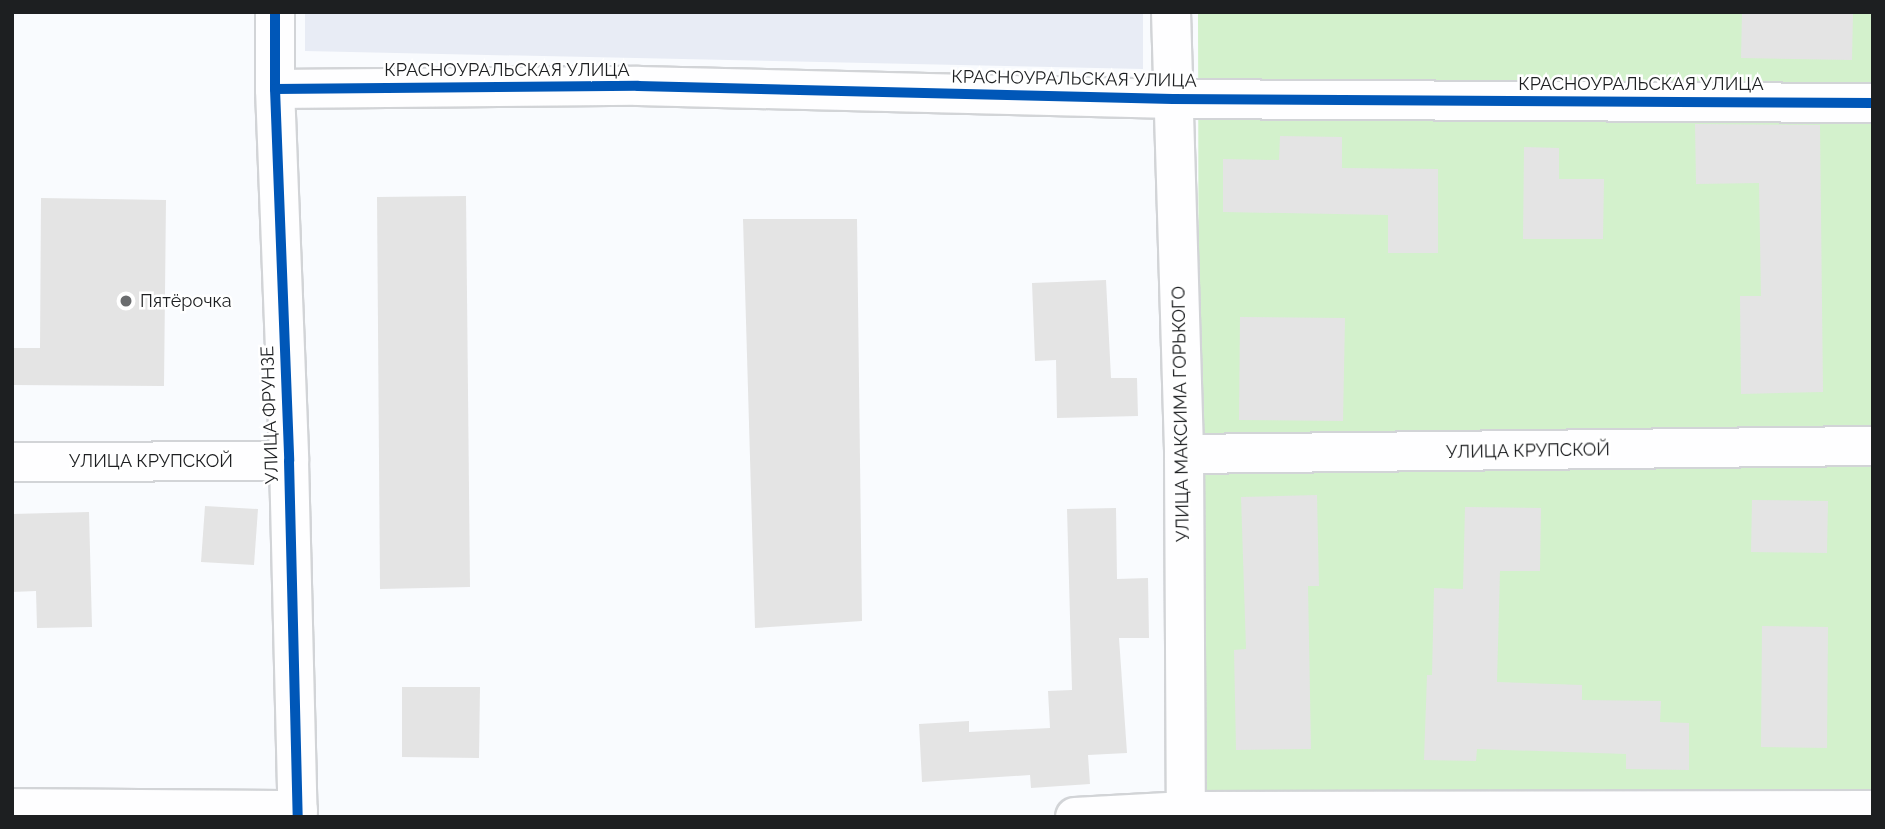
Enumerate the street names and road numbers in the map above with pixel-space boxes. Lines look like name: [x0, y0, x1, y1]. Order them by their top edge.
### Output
street label: КРАСНОУРАЛЬСКАЯ УЛИЦА: [384, 59, 630, 81]
street label: КРАСНОУРАЛЬСКАЯ УЛИЦА: [951, 66, 1197, 92]
street label: КРАСНОУРАЛЬСКАЯ УЛИЦА: [1518, 73, 1764, 95]
street label: УЛИЦА МАКСИМА ГОРЬКОГО: [1168, 285, 1194, 543]
street label: УЛИЦА ФРУНЗЕ: [257, 345, 283, 485]
street label: УЛИЦА КРУПСКОЙ: [1446, 439, 1610, 463]
street label: УЛИЦА КРУПСКОЙ: [69, 450, 233, 472]

